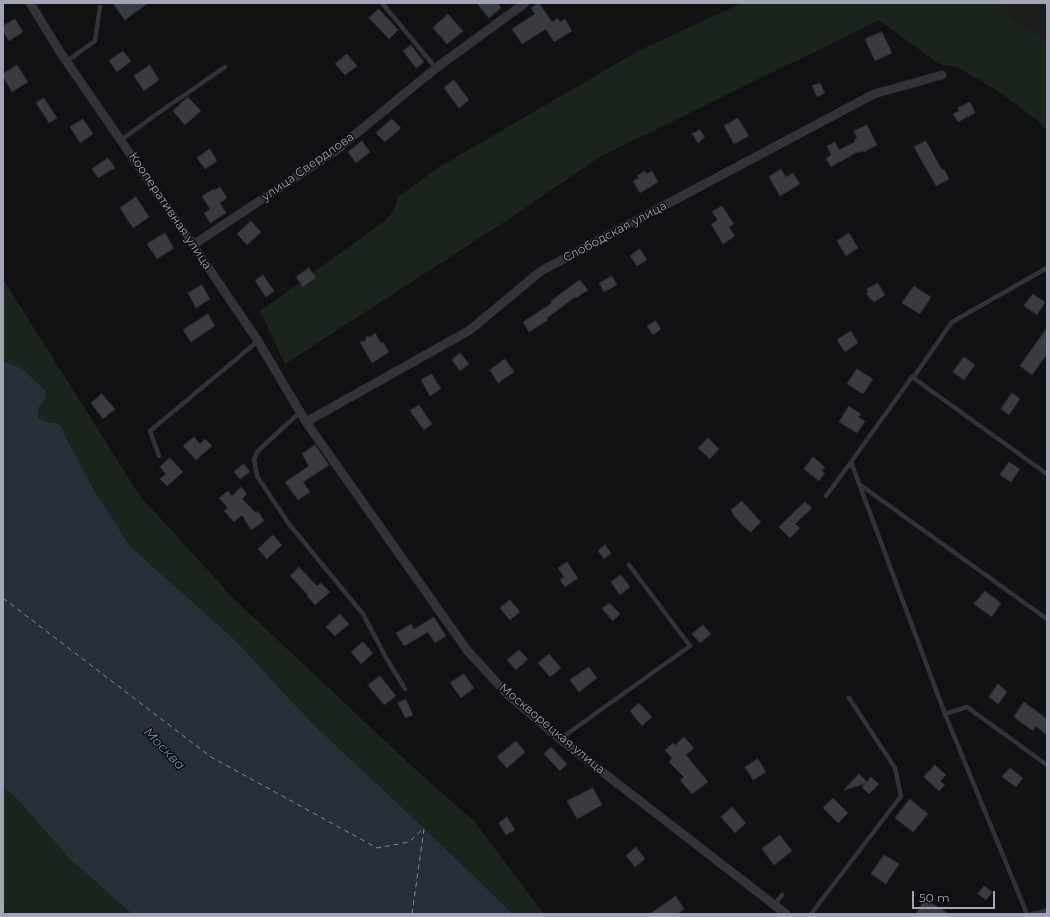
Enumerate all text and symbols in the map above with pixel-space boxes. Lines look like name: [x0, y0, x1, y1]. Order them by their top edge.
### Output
street label: улица Свердлова: [259, 130, 357, 204]
street label: Кооперативная улица: [125, 150, 215, 272]
street label: Слободская улица: [561, 199, 669, 265]
street label: Москворецкая улица: [496, 681, 608, 777]
water label: Москва: [140, 725, 188, 773]
scale bar: [914, 883, 997, 909]
text: 50 m: [919, 890, 950, 905]

